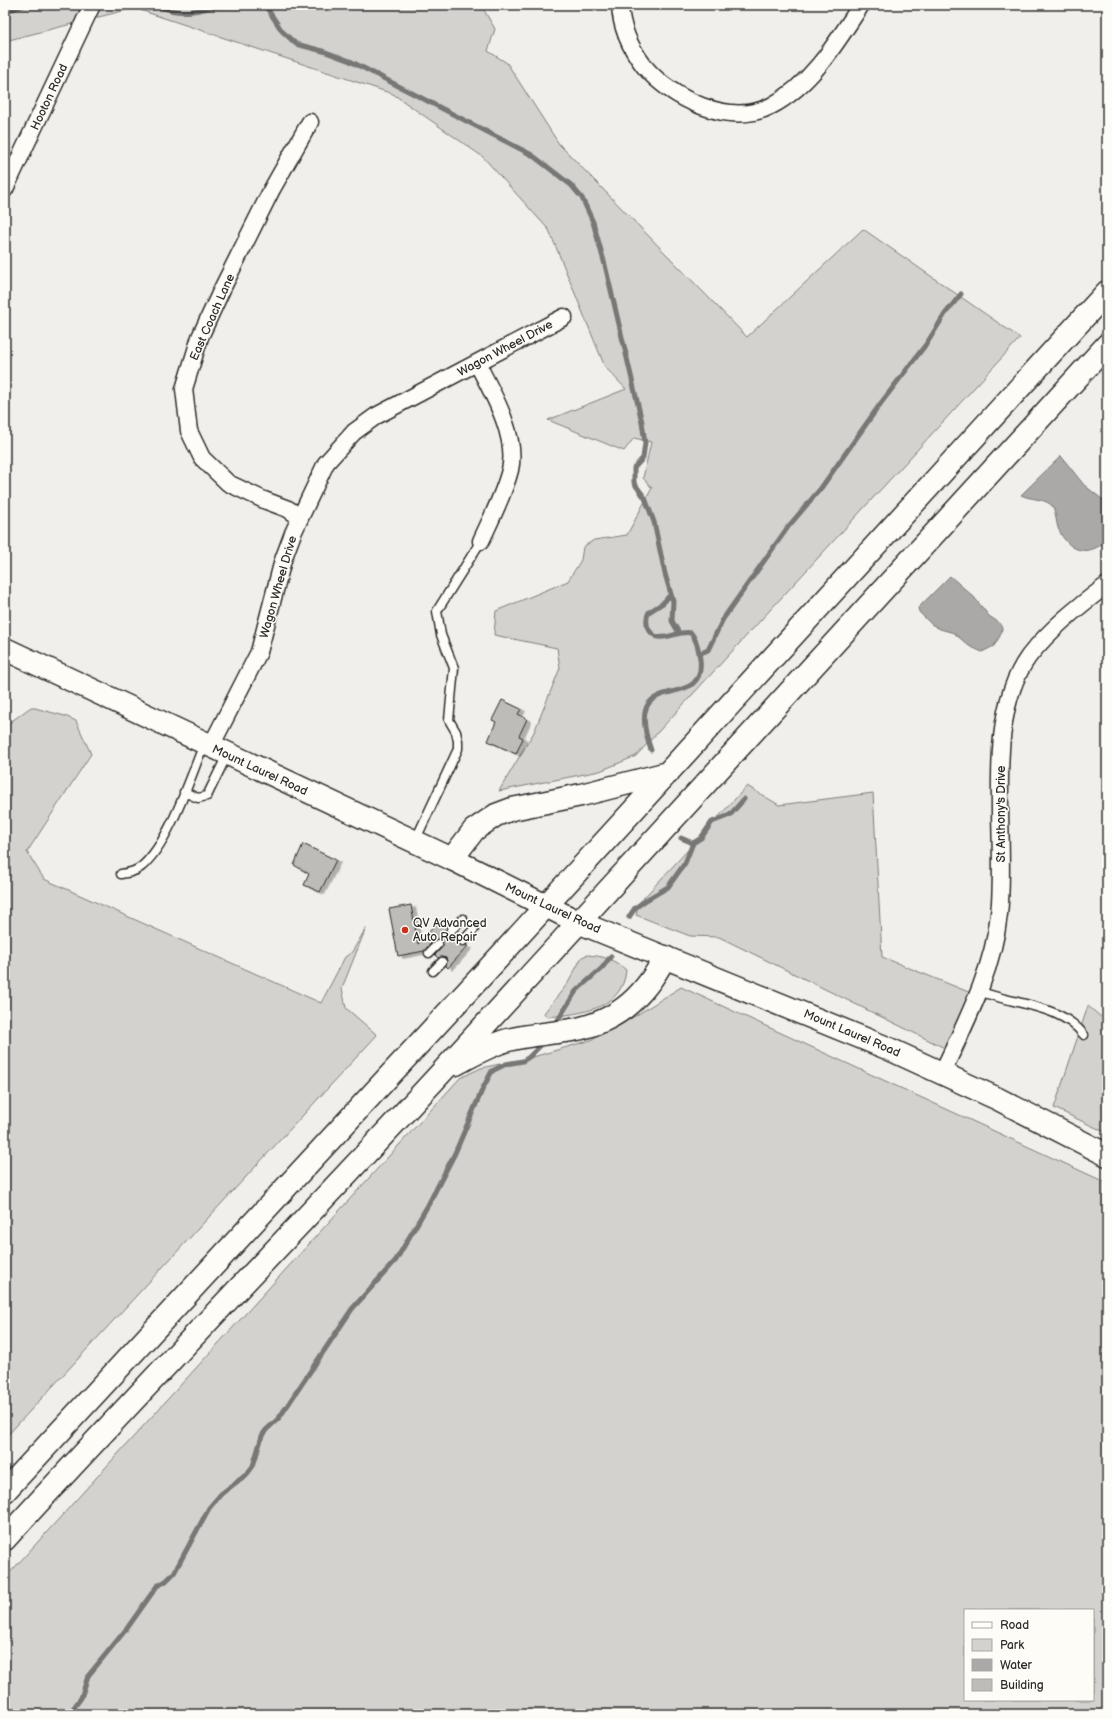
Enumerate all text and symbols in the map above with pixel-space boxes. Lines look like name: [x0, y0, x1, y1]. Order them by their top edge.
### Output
street label: Hooton Road: [28, 62, 71, 133]
street label: East Coach Lane: [187, 272, 238, 363]
street label: Wagon Wheel Drive: [455, 317, 555, 380]
street label: Wagon Wheel Drive: [257, 534, 300, 640]
street label: Mount Laurel Road: [210, 742, 310, 799]
street label: St Anthony's Drive: [994, 766, 1009, 862]
street label: Mount Laurel Road: [503, 880, 603, 937]
place label: QV Advanced Auto Repair: [413, 916, 487, 945]
marker: QV Advanced Auto Repair: [400, 925, 410, 935]
street label: Mount Laurel Road: [801, 1006, 903, 1061]
legend: [964, 1609, 1094, 1701]
text: Road: [1000, 1618, 1029, 1633]
text: Park: [1000, 1638, 1024, 1653]
text: Water: [1000, 1658, 1032, 1673]
text: Building: [1000, 1678, 1044, 1693]

